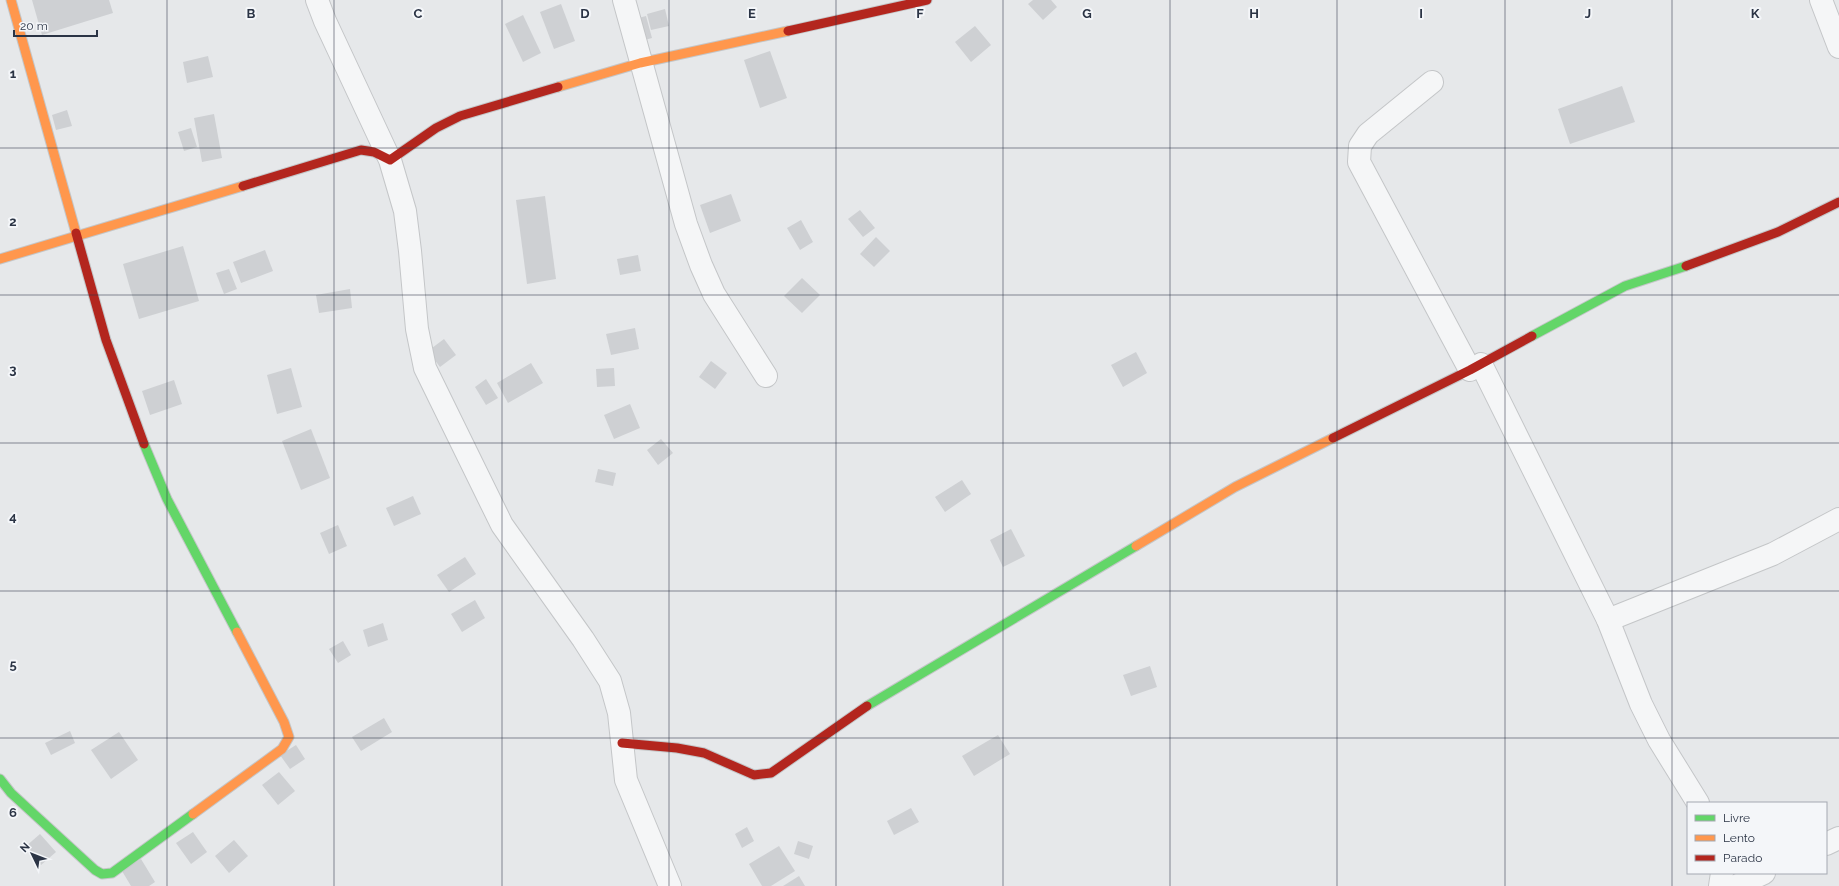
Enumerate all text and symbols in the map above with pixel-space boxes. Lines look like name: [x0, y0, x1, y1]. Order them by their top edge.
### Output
text: B: [247, 6, 256, 21]
text: C: [414, 6, 423, 21]
text: D: [580, 6, 590, 21]
text: E: [748, 6, 756, 21]
text: F: [916, 6, 924, 21]
text: G: [1082, 6, 1092, 21]
text: H: [1249, 6, 1259, 21]
text: I: [1419, 6, 1423, 21]
text: J: [1585, 6, 1591, 21]
text: K: [1751, 6, 1760, 21]
scale bar: [14, 12, 97, 38]
text: 20 m: [20, 19, 48, 33]
text: 1: [10, 66, 17, 81]
text: 2: [9, 214, 17, 229]
text: 3: [9, 362, 17, 377]
text: 4: [9, 509, 17, 524]
text: 5: [9, 657, 17, 672]
legend: [1687, 802, 1827, 874]
text: 6: [9, 805, 17, 820]
text: Livre: [1723, 811, 1750, 825]
text: Lento: [1723, 831, 1755, 845]
north arrow: [12, 834, 52, 874]
text: N: [17, 840, 33, 855]
text: Parado: [1723, 851, 1762, 865]

